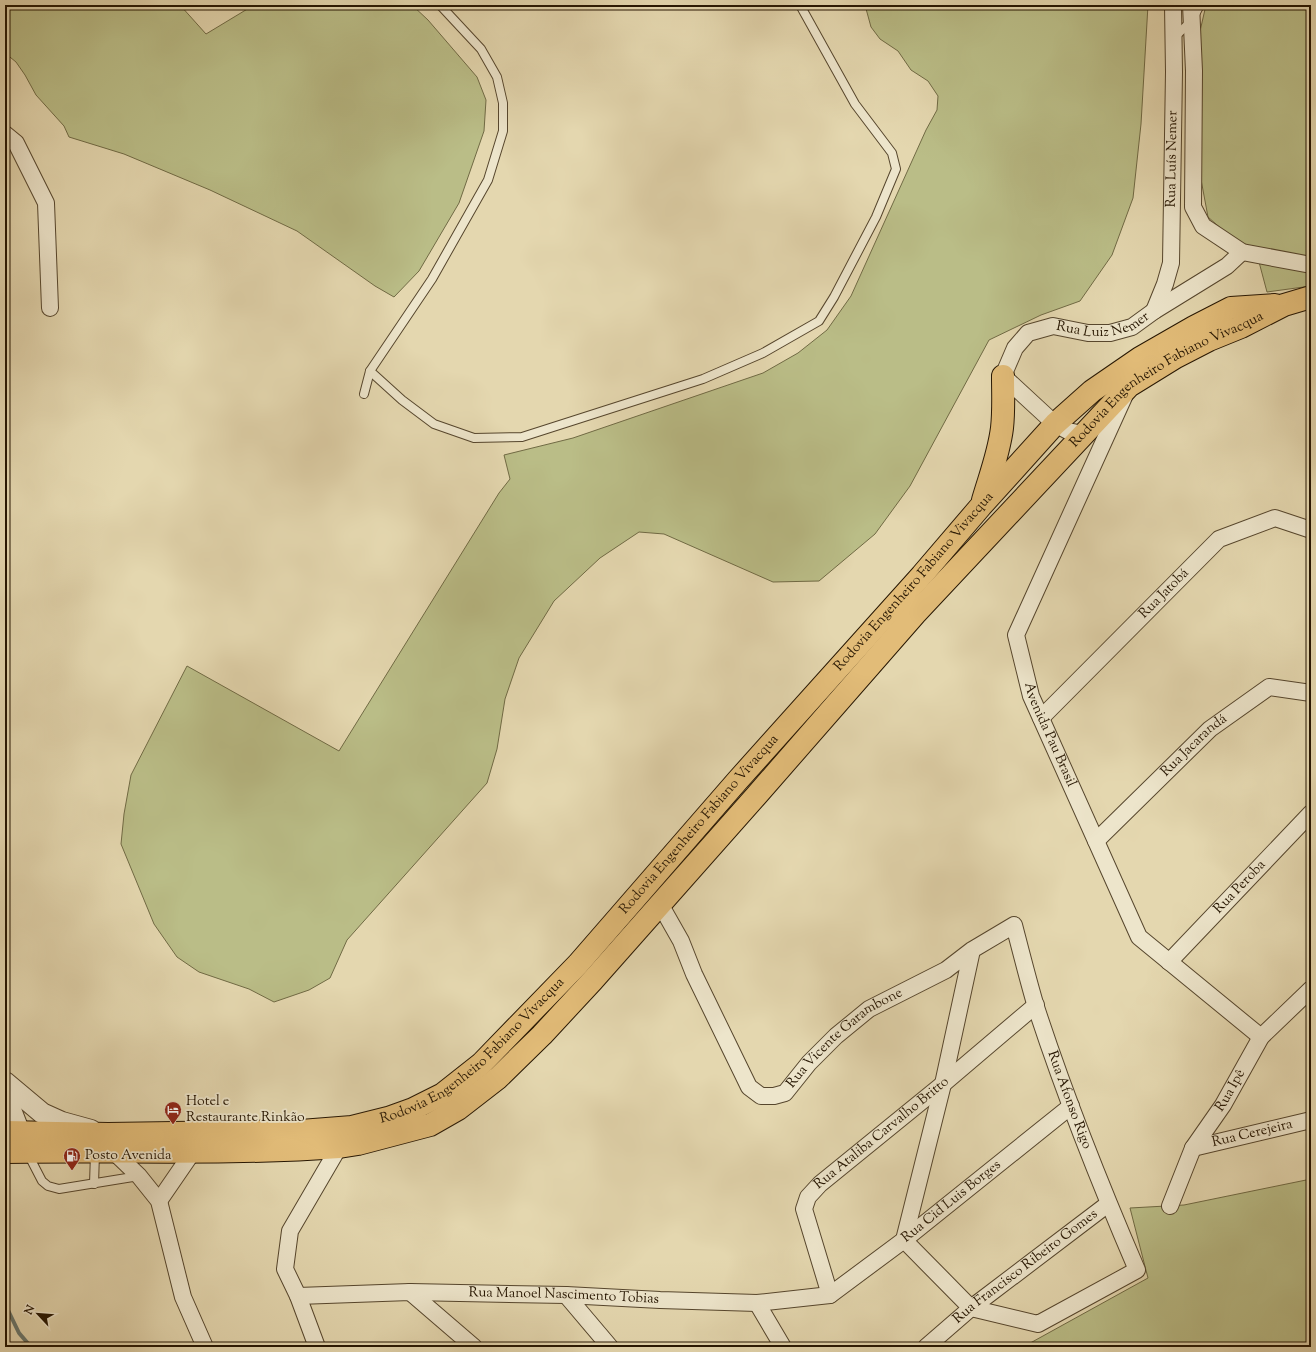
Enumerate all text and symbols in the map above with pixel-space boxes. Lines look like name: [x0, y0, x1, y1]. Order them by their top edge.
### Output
street label: Rua Luís Nemer: [1162, 110, 1183, 208]
street label: Rua Luiz Nemer: [1054, 307, 1154, 344]
street label: Rodovia Engenheiro Fabiano Vivacqua: [1066, 307, 1268, 453]
street label: Rodovia Engenheiro Fabiano Vivacqua: [830, 488, 999, 676]
street label: Rua Jatobá: [1135, 564, 1194, 624]
street label: Avenida Pau Brasil: [1018, 681, 1081, 791]
street label: Rua Jacarandá: [1157, 709, 1232, 782]
street label: Rodovia Engenheiro Fabiano Vivacqua: [615, 730, 784, 919]
street label: Rua Peroba: [1209, 856, 1271, 919]
street label: Rodovia Engenheiro Fabiano Vivacqua: [378, 973, 570, 1130]
street label: Rua Vicente Garambone: [782, 984, 906, 1093]
street label: Rua Afonso Rigo: [1042, 1048, 1096, 1153]
street label: Rua Ipê: [1211, 1066, 1251, 1116]
street label: Rua Ataliba Carvalho Britto: [810, 1072, 954, 1195]
place label: Hotel e Restaurante Rinkão: [186, 1092, 305, 1128]
hotel icon: Hotel e Restaurante Rinkão: [163, 1100, 183, 1125]
street label: Rua Cerejeira: [1210, 1115, 1295, 1153]
fuel station icon: Posto Avenida: [62, 1146, 82, 1171]
place label: Posto Avenida: [85, 1146, 172, 1166]
street label: Rua Cid Luis Borges: [898, 1156, 1006, 1248]
street label: Rua Francisco Ribeiro Gomes: [949, 1205, 1102, 1329]
street label: Rua Manoel Nascimento Tobias: [468, 1283, 660, 1310]
north arrow: [18, 1294, 58, 1334]
text: N: [20, 1302, 39, 1318]

